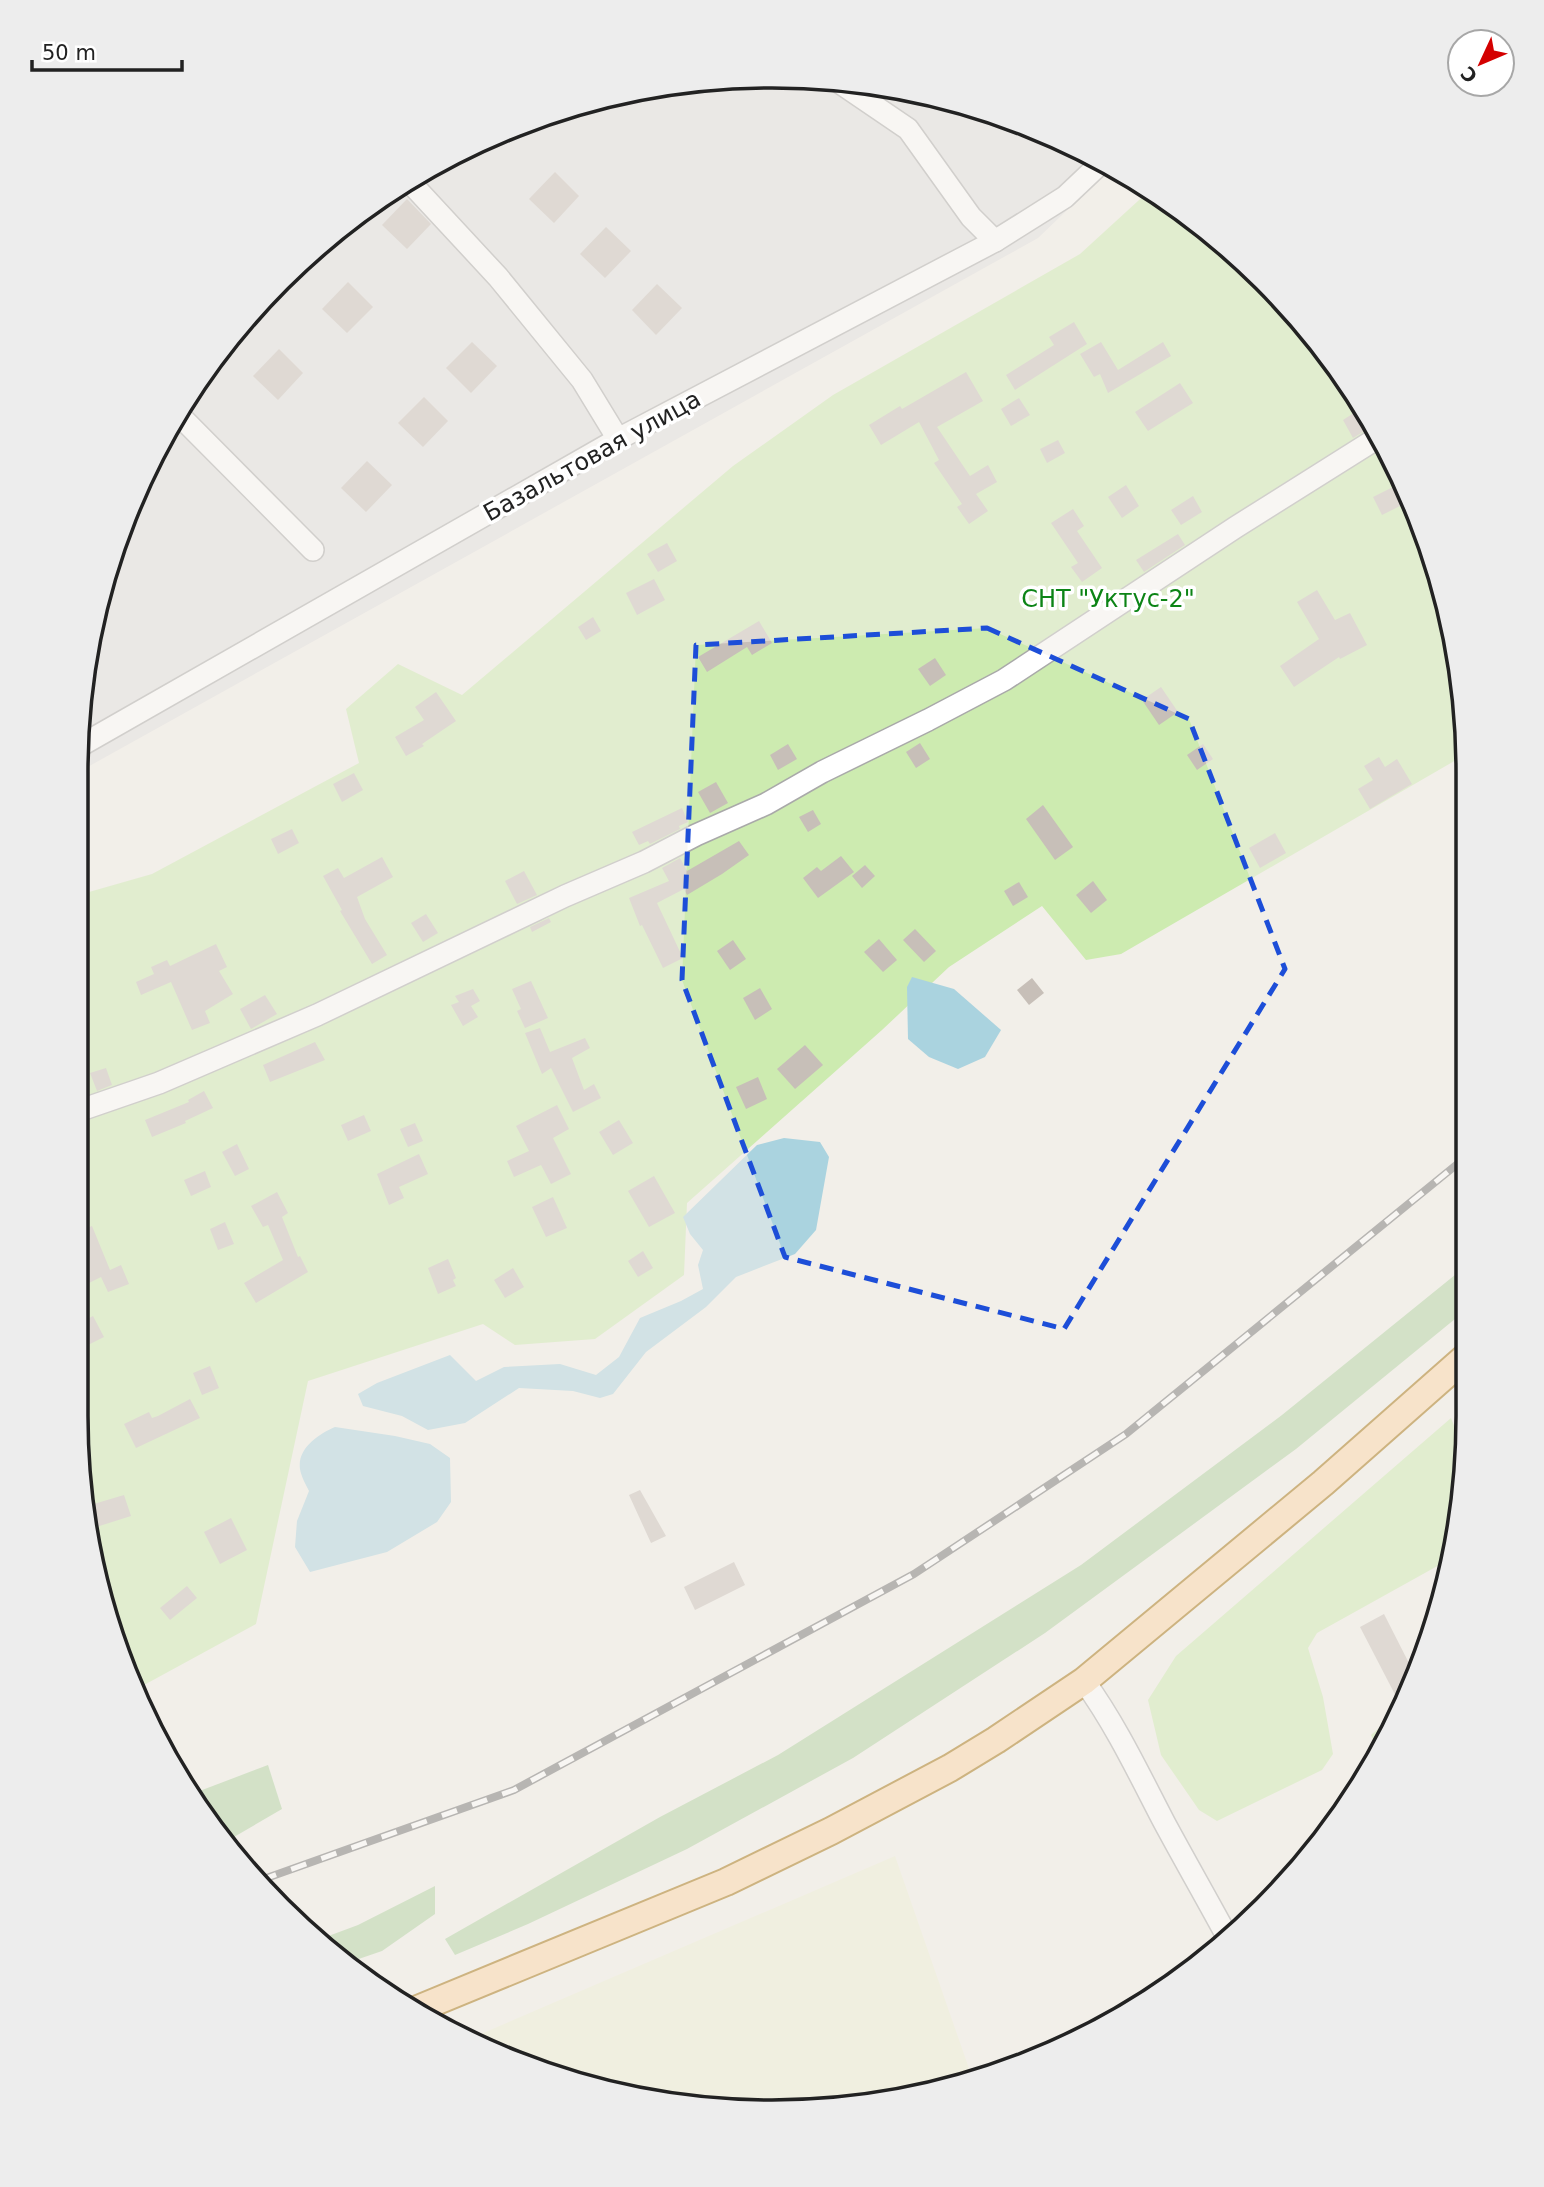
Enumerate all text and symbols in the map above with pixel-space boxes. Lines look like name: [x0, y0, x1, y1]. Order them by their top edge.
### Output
scale bar: [32, 28, 182, 72]
north arrow: [1446, 28, 1516, 98]
text: 50 m: [42, 41, 96, 65]
text: С: [1456, 62, 1482, 87]
street label: Базальтовая улица: [479, 385, 705, 527]
park label: СНТ "Уктус-2": [1021, 585, 1195, 613]

